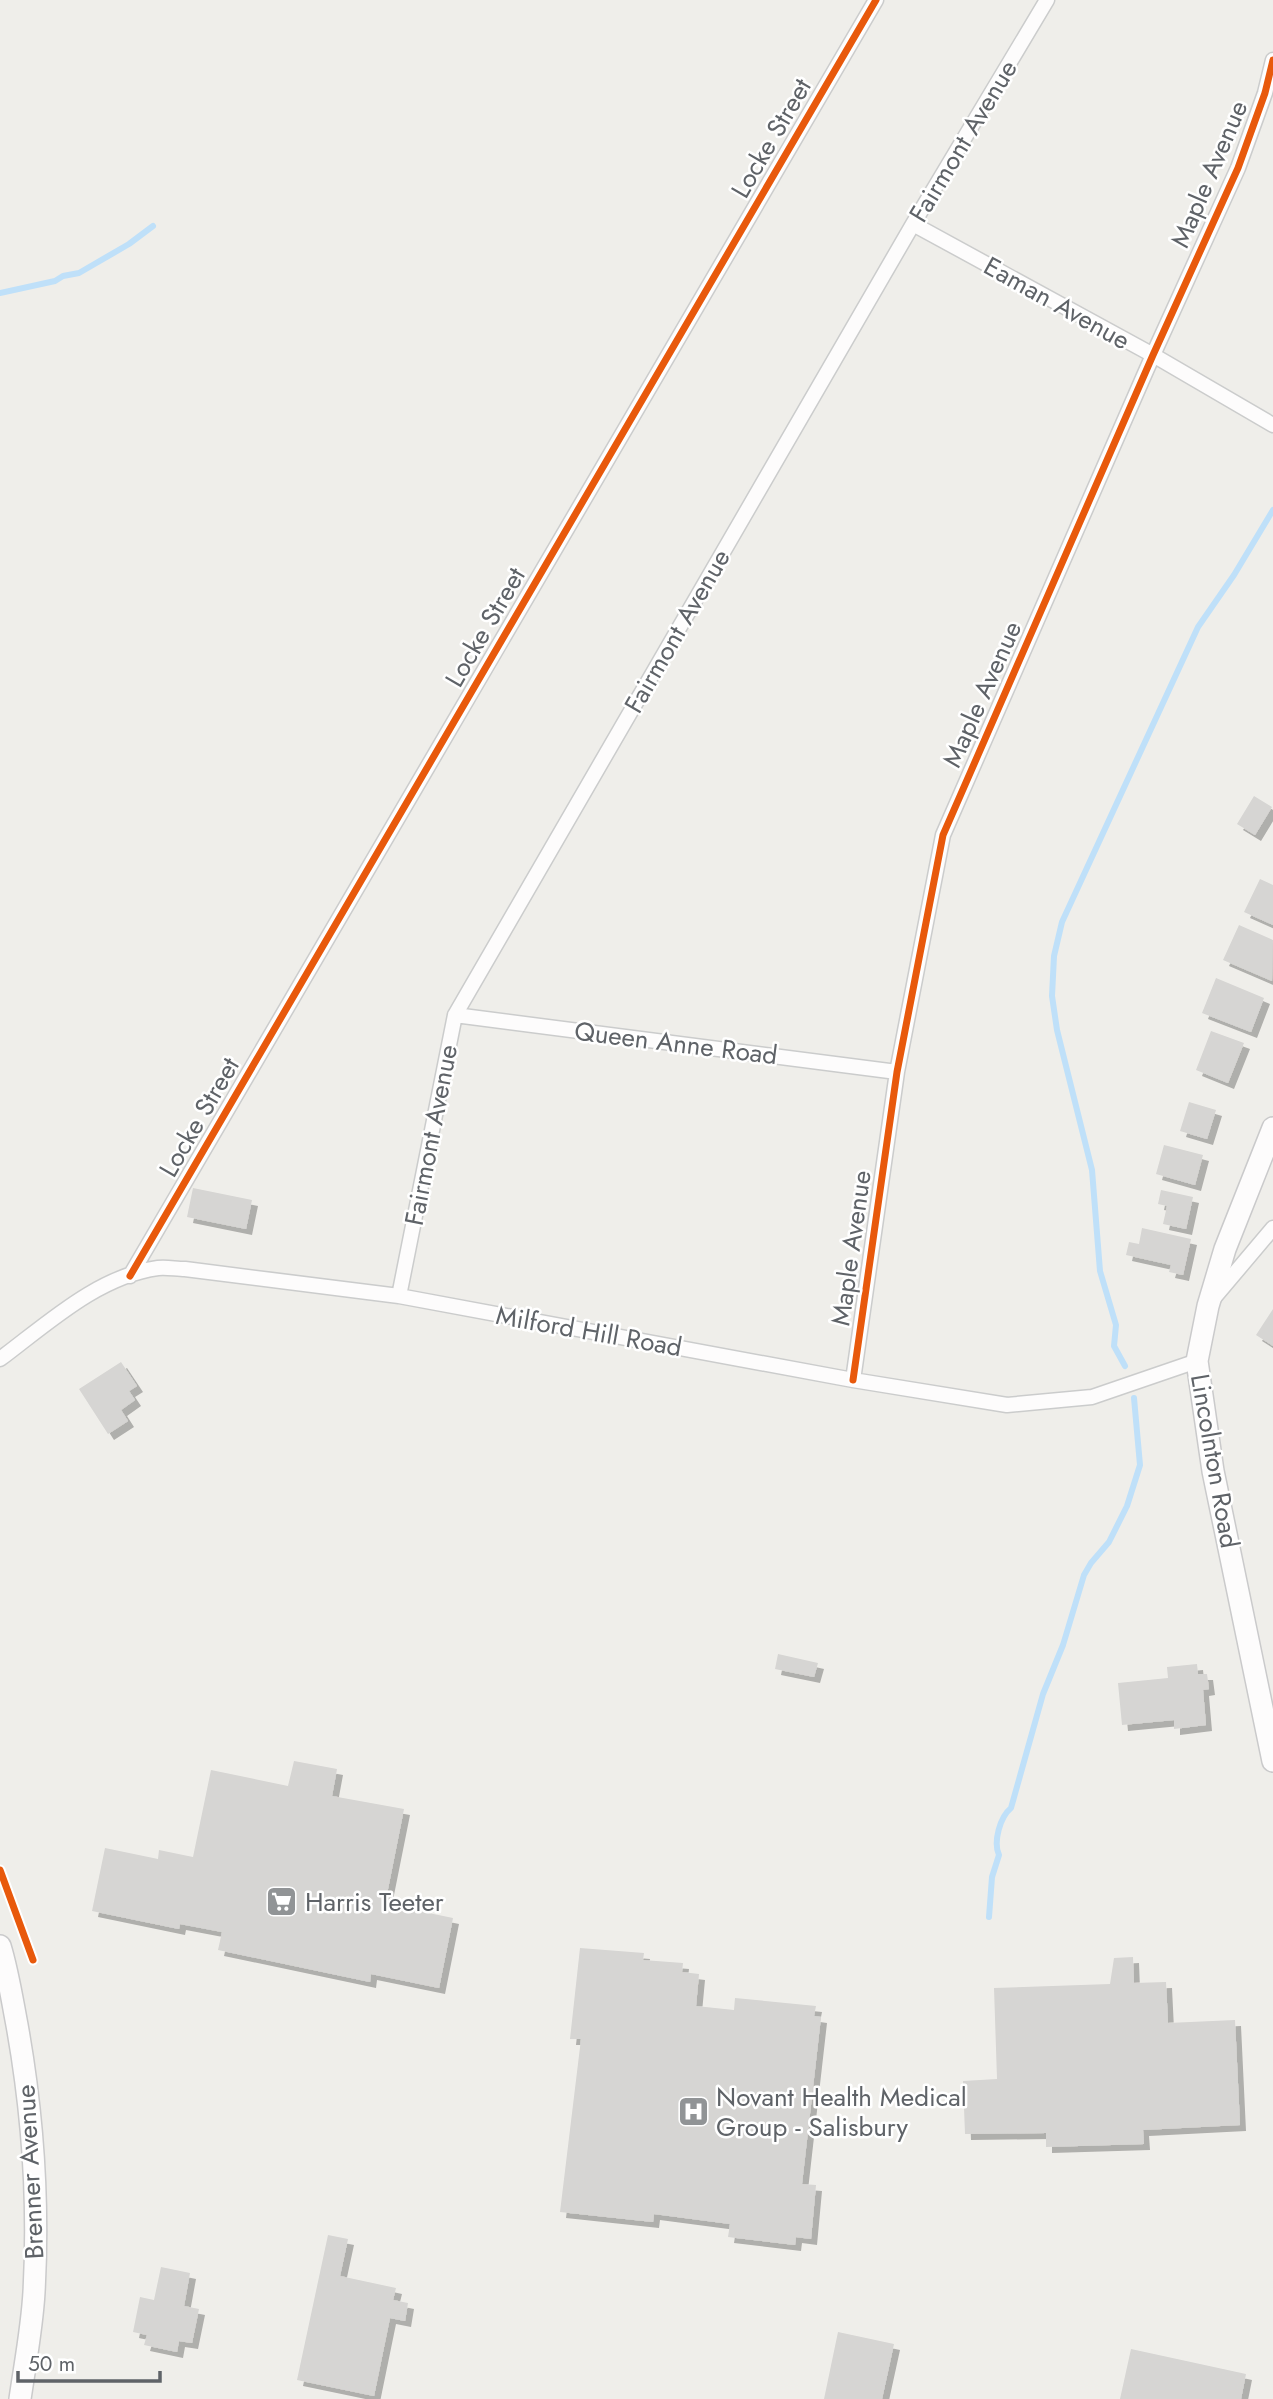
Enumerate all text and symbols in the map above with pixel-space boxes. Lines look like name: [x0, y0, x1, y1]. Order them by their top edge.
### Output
street label: Fairmont Avenue: [899, 53, 1027, 229]
street label: Locke Street: [721, 70, 821, 205]
street label: Maple Avenue: [1161, 95, 1257, 253]
street label: Eaman Avenue: [977, 247, 1137, 359]
street label: Fairmont Avenue: [615, 542, 739, 720]
street label: Locke Street: [435, 559, 535, 694]
street label: Maple Avenue: [933, 615, 1031, 773]
street label: Queen Anne Road: [572, 1012, 780, 1074]
street label: Fairmont Avenue: [395, 1041, 467, 1229]
street label: Locke Street: [149, 1049, 249, 1184]
street label: Maple Avenue: [821, 1168, 881, 1328]
street label: Milford Hill Road: [493, 1296, 685, 1366]
street label: Lincolnton Road: [1181, 1371, 1249, 1551]
place label: Harris Teeter: [305, 1883, 444, 1921]
supermarket icon: Harris Teeter: [265, 1885, 299, 1919]
place label: Novant Health Medical Group - Salisbury: [716, 2078, 967, 2146]
street label: Brenner Avenue: [6, 2084, 54, 2260]
hospital icon: Novant Health Medical Group - Salisbury: [676, 2095, 710, 2129]
scale bar: [18, 2340, 159, 2384]
text: 50 m: [28, 2349, 75, 2379]

